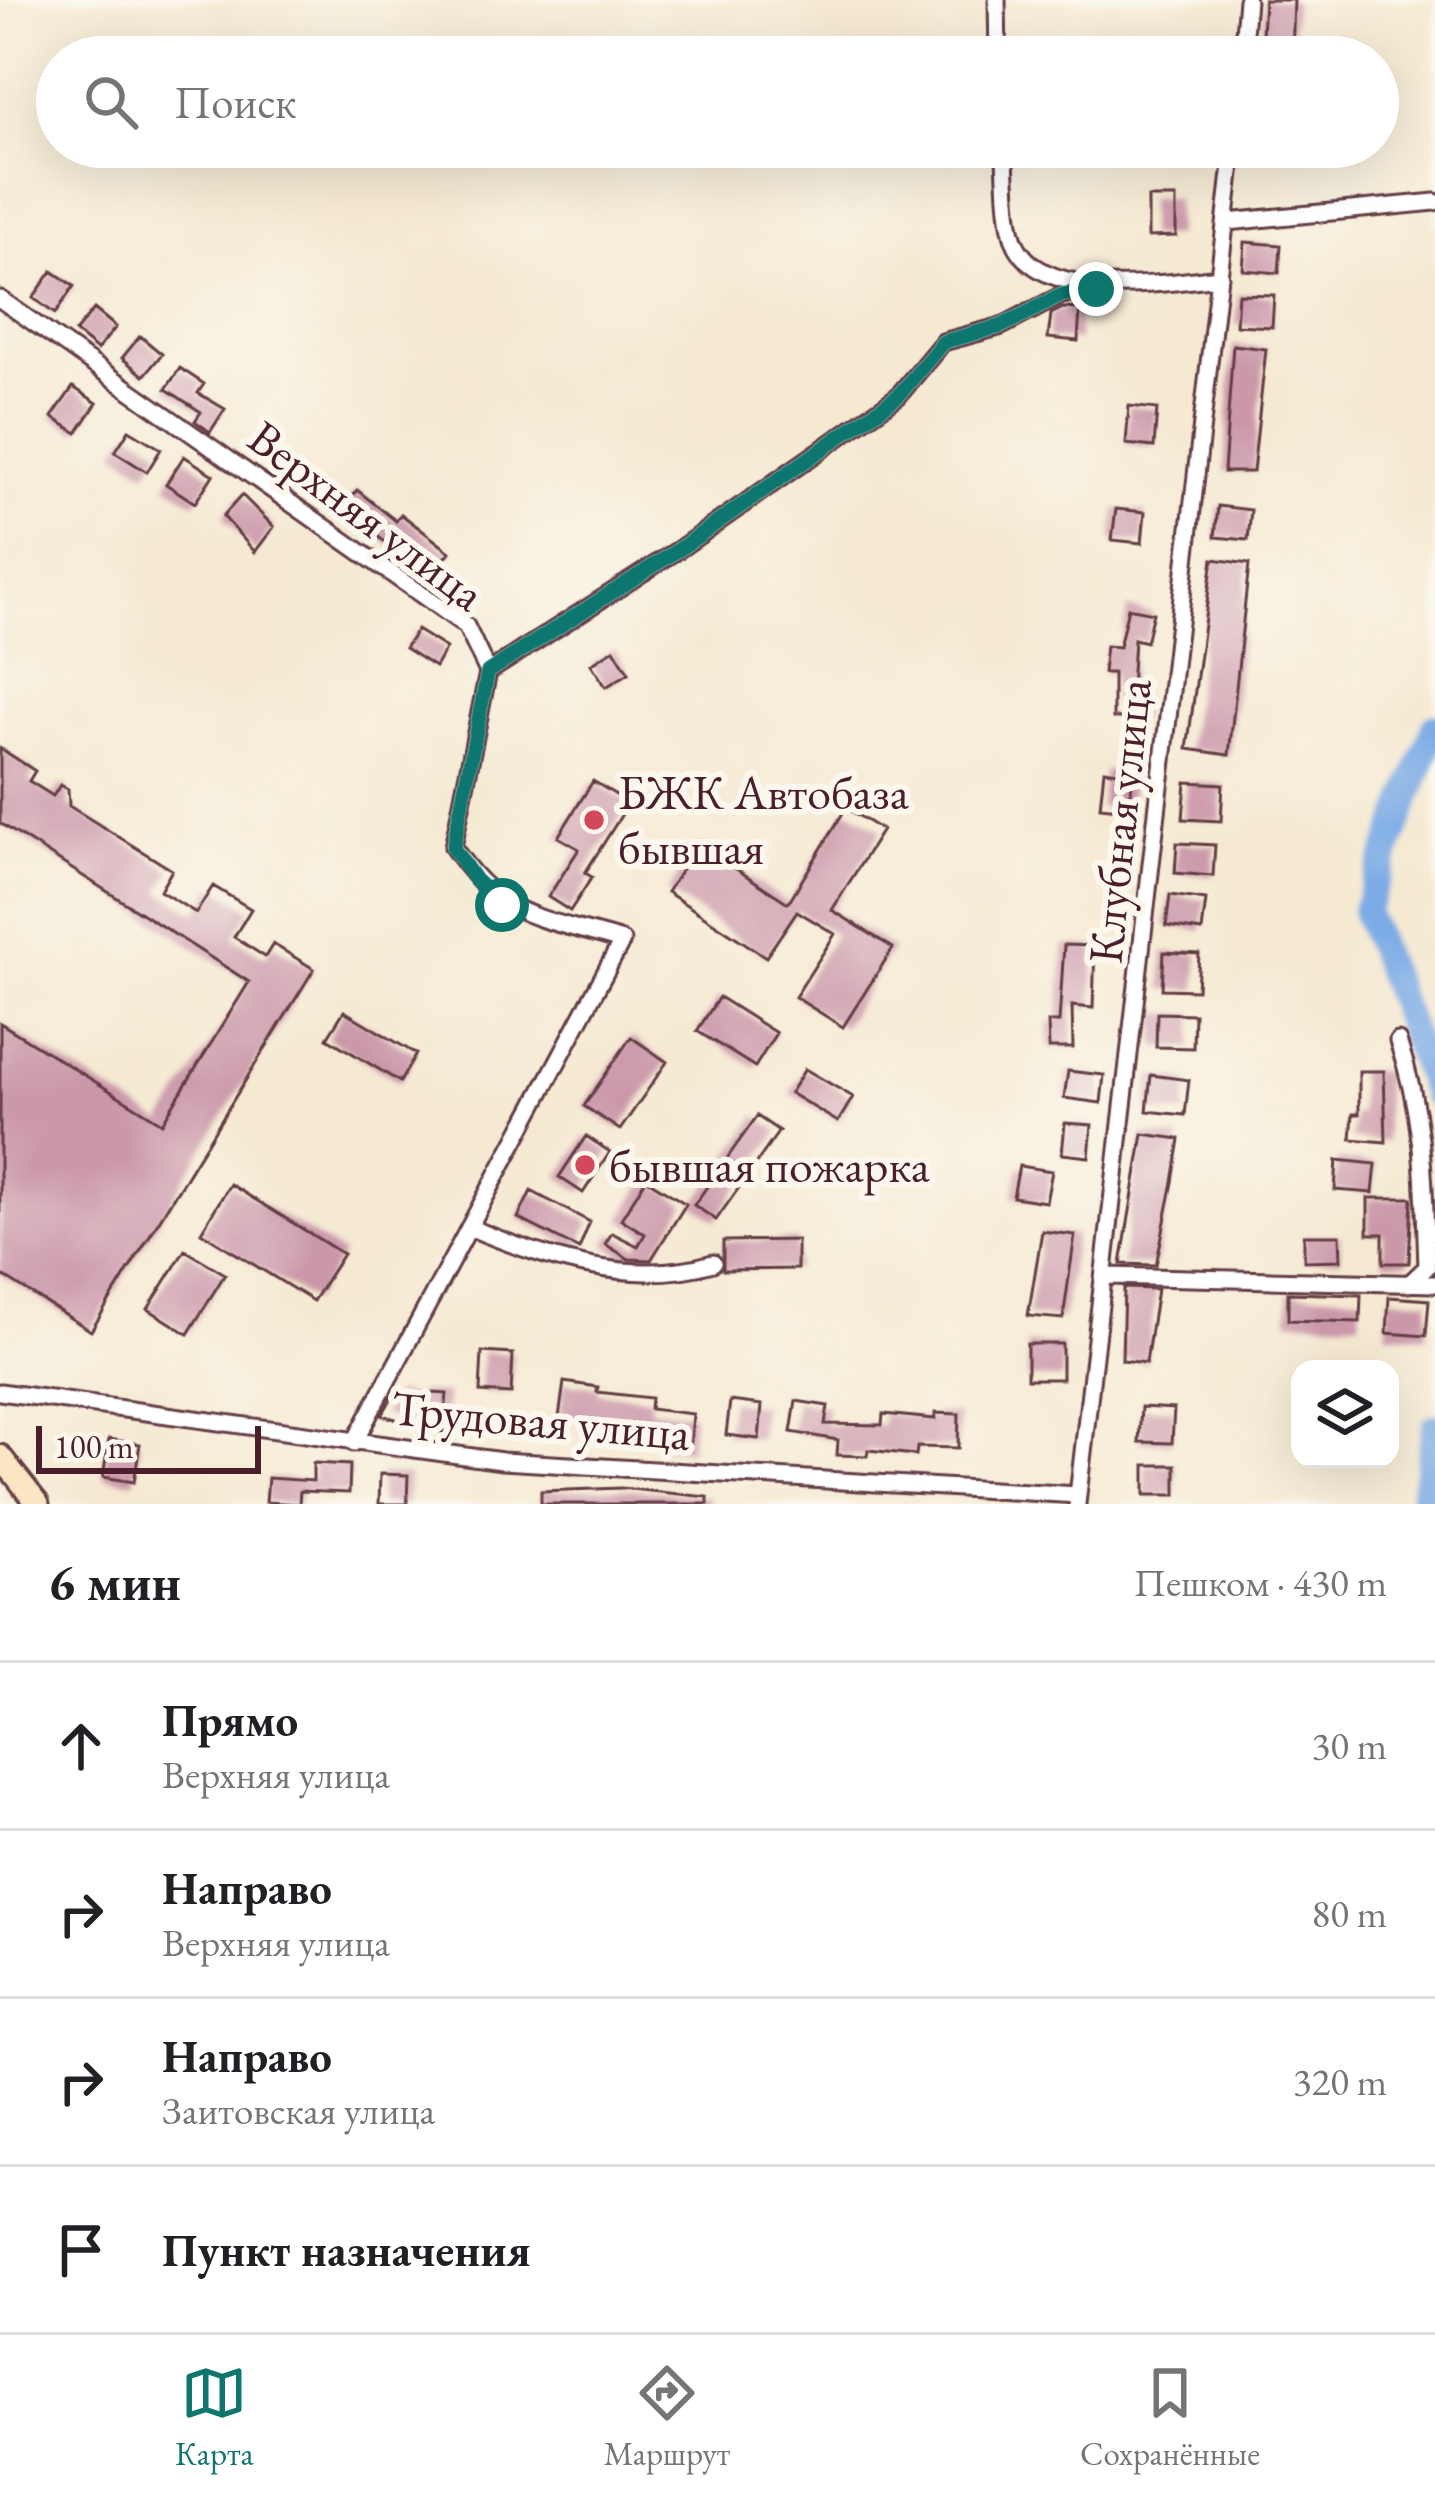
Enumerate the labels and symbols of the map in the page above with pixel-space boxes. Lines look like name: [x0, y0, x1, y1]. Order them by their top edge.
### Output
route end: [1069, 262, 1123, 316]
street label: Верхняя улица: [236, 406, 498, 625]
street label: Клубная улица: [1073, 675, 1165, 966]
place label: БЖК Автобаза бывшая: [618, 761, 910, 878]
marker: БЖК Автобаза бывшая: [581, 807, 607, 833]
route start: [475, 878, 529, 932]
place label: бывшая пожарка: [609, 1134, 931, 1196]
marker: бывшая пожарка: [572, 1152, 598, 1178]
street label: Трудовая улица: [389, 1376, 694, 1464]
scale bar: [36, 1420, 261, 1473]

